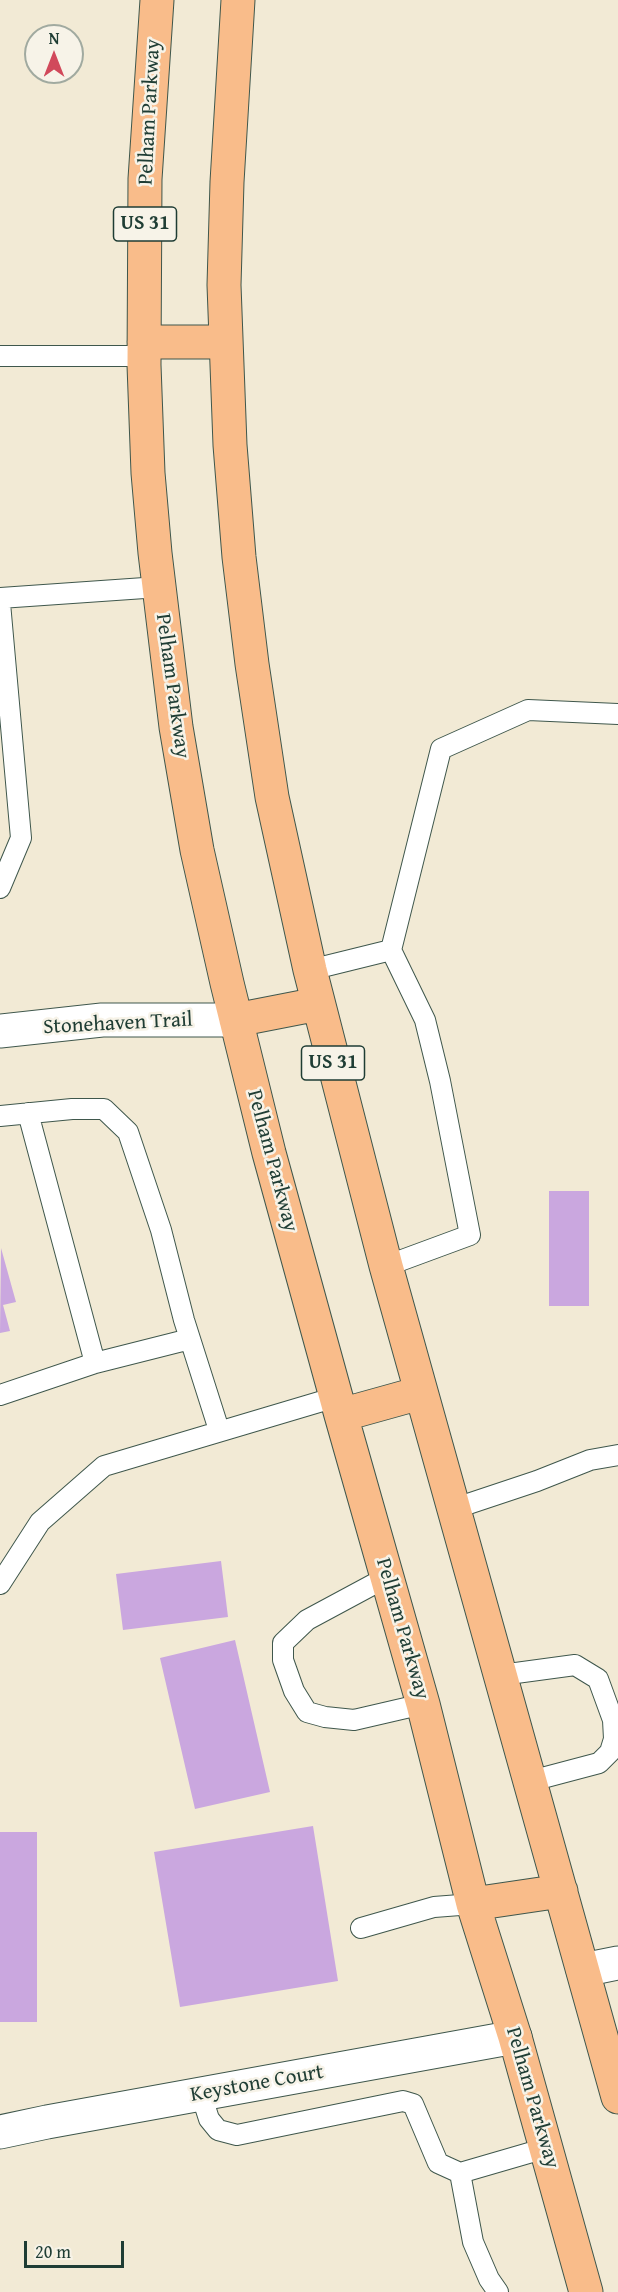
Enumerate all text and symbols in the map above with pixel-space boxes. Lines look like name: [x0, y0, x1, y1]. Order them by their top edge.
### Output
north arrow: [24, 24, 84, 84]
text: N: [49, 26, 59, 50]
street label: Pelham Parkway: [134, 38, 166, 186]
road number: US 31: [114, 207, 176, 241]
street label: Pelham Parkway: [149, 612, 195, 760]
street label: Stonehaven Trail: [43, 1008, 193, 1040]
road number: US 31: [302, 1046, 364, 1080]
street label: Pelham Parkway: [241, 1087, 303, 1235]
street label: Pelham Parkway: [370, 1555, 434, 1703]
street label: Pelham Parkway: [500, 2024, 564, 2172]
street label: Keystone Court: [188, 2060, 326, 2108]
scale bar: [27, 2229, 128, 2267]
text: 20 m: [35, 2238, 71, 2265]

